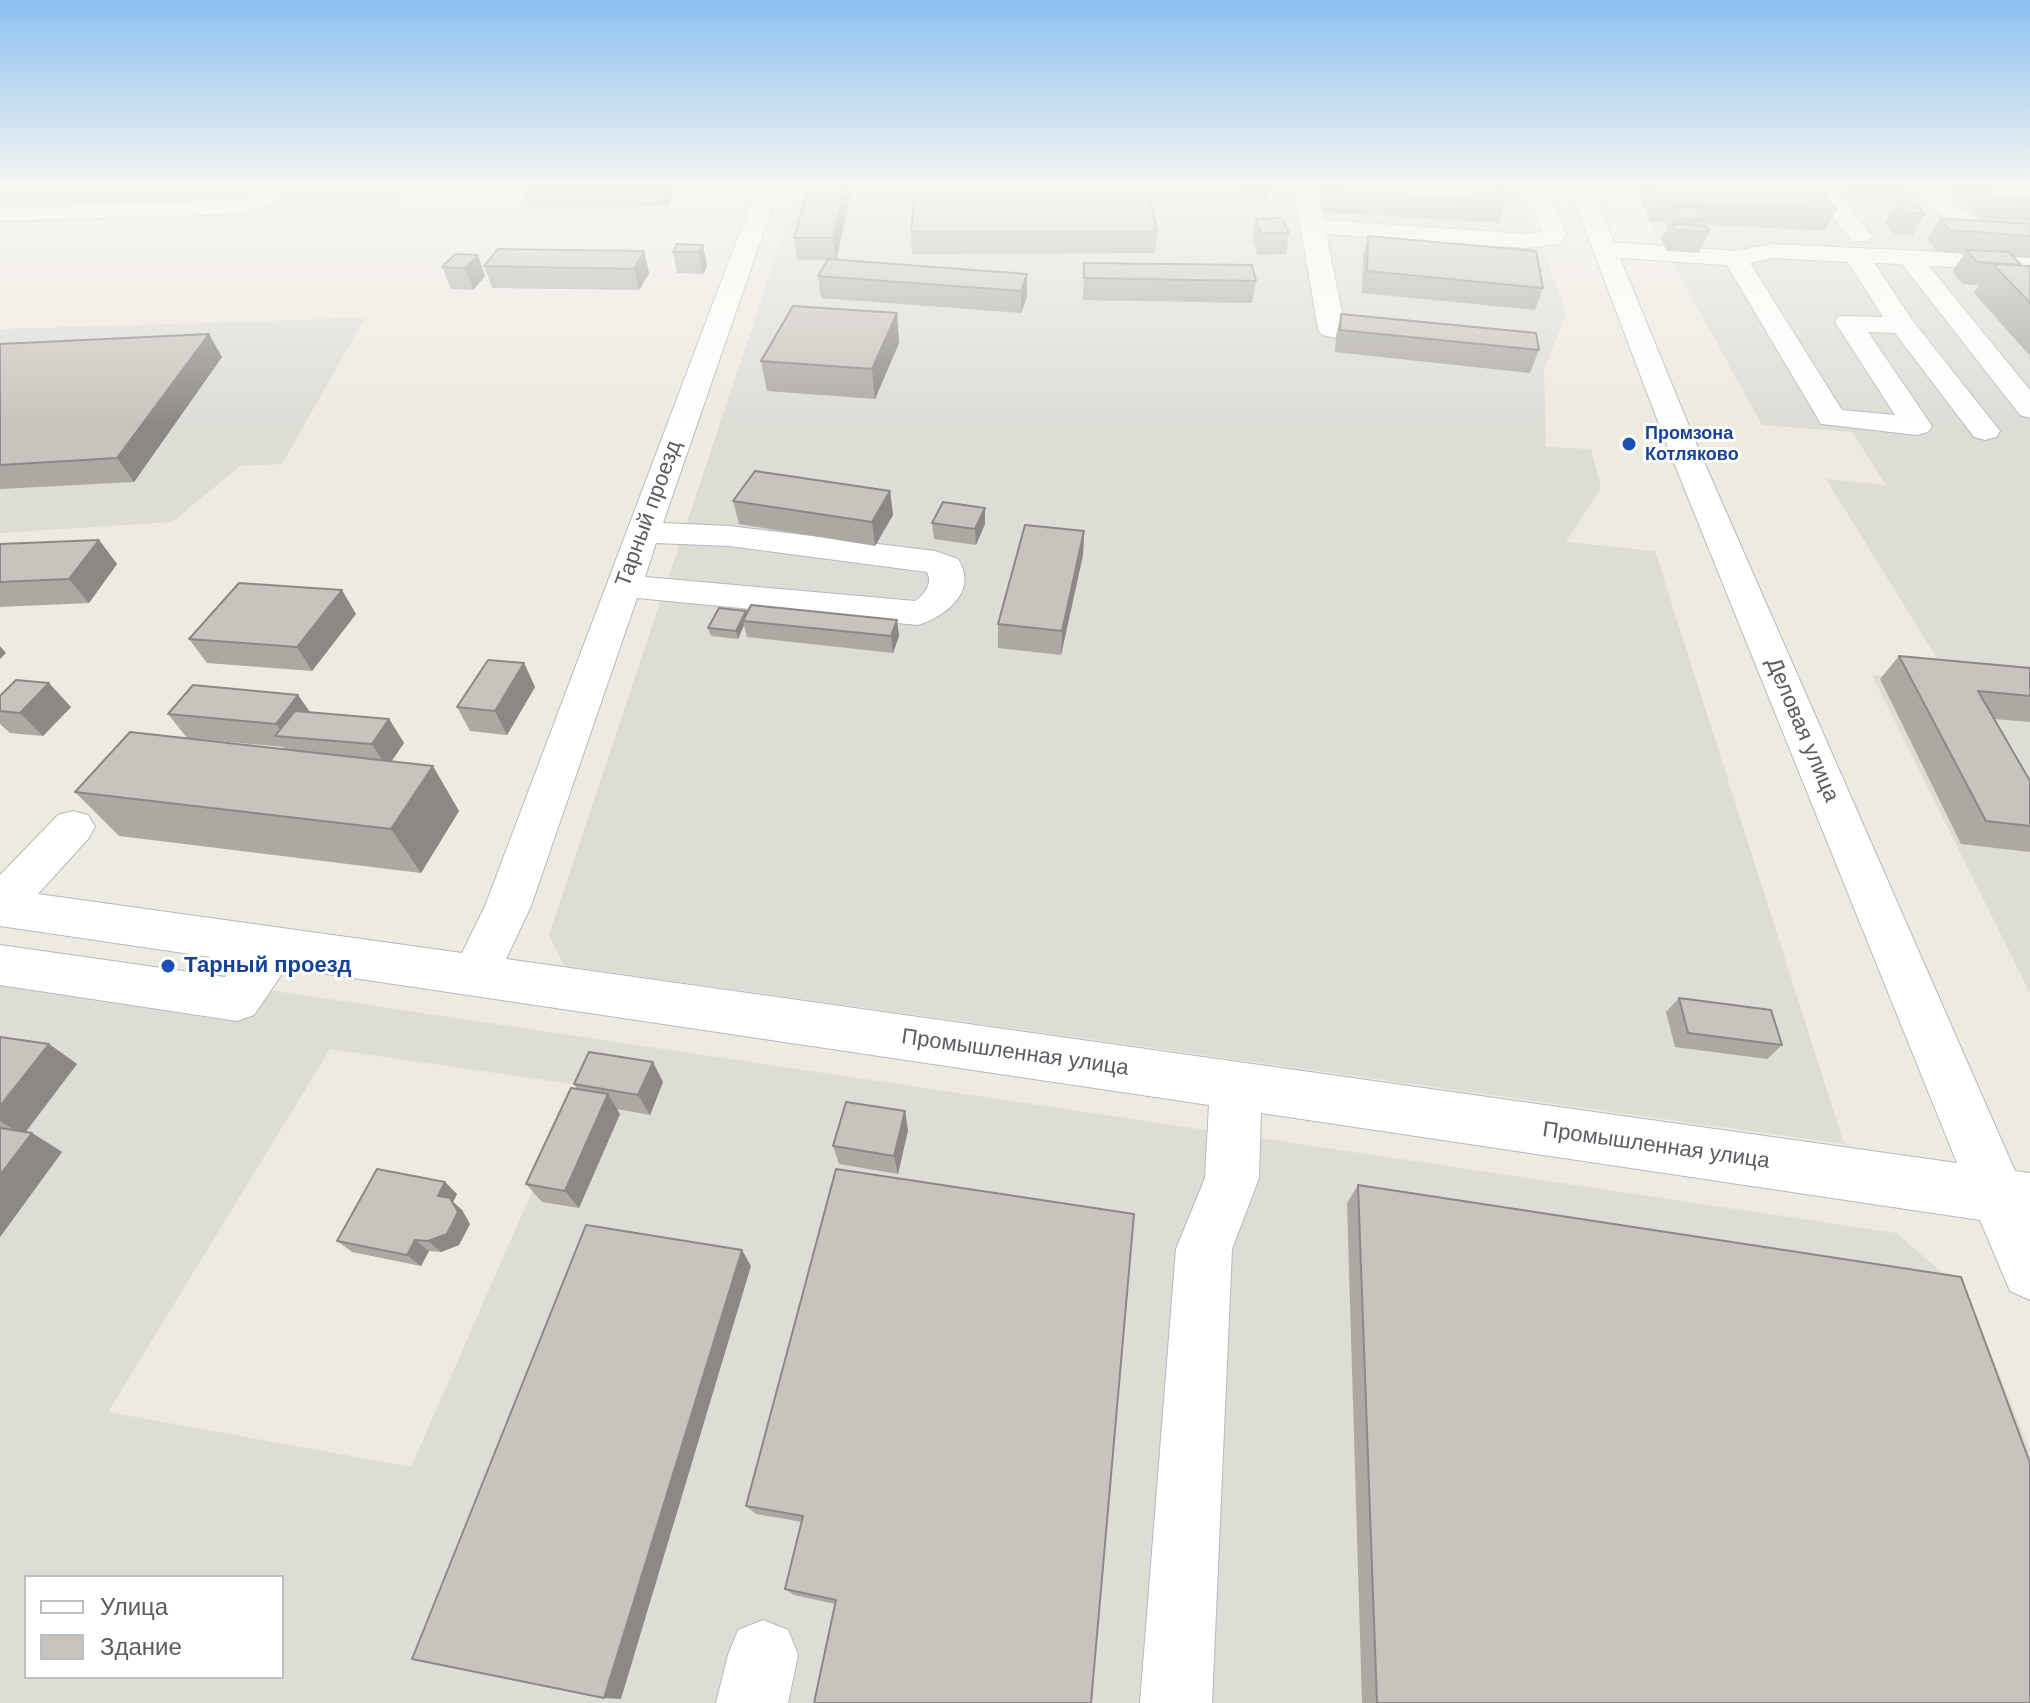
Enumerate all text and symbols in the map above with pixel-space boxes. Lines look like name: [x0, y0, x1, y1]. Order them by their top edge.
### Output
place label: Промзона Котляково: [1645, 423, 1739, 466]
marker: Промзона Котляково: [1620, 435, 1638, 453]
street label: Тарный проезд: [610, 437, 688, 591]
street label: Деловая улица: [1760, 654, 1844, 806]
place label: Тарный проезд: [184, 953, 352, 979]
marker: Тарный проезд: [159, 957, 177, 975]
street label: Промышленная улица: [900, 1024, 1130, 1082]
street label: Промышленная улица: [1541, 1117, 1771, 1175]
legend: [24, 1575, 284, 1679]
text: Улица: [100, 1593, 168, 1620]
text: Здание: [100, 1633, 182, 1660]

